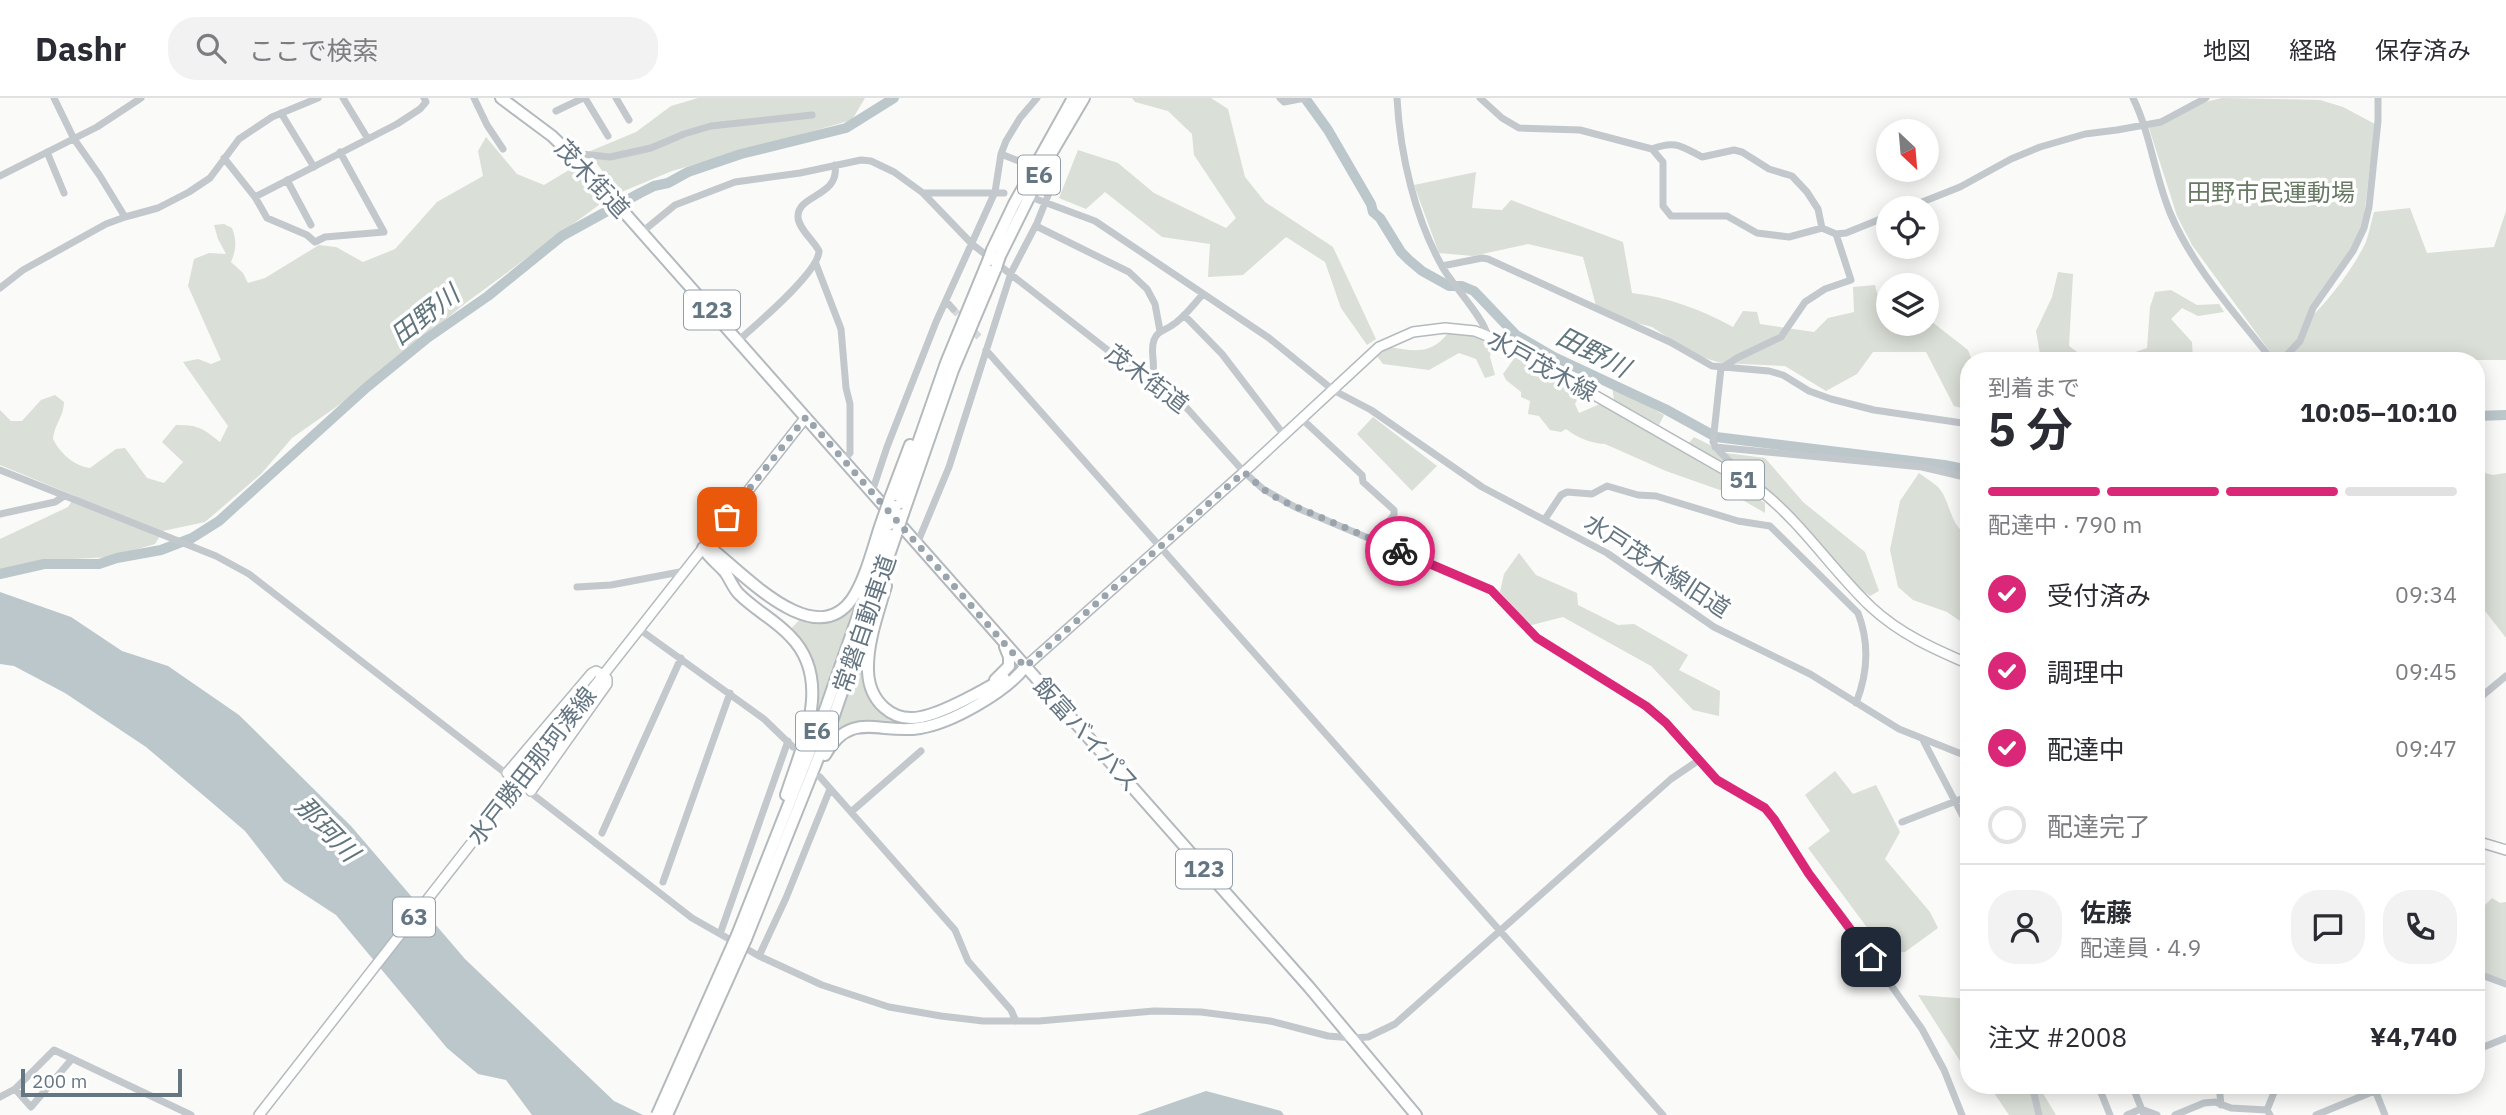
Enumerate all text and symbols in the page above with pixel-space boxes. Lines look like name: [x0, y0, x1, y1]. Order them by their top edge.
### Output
search box: [168, 17, 658, 80]
text: Dashr: [35, 27, 126, 70]
icon: search: [192, 29, 230, 67]
text: ここで検索: [248, 33, 378, 67]
text: 地図: [2203, 34, 2251, 66]
text: 経路: [2289, 34, 2337, 66]
text: 保存済み: [2375, 34, 2471, 66]
north arrow: [1876, 119, 1939, 182]
map controls: [1876, 119, 1939, 336]
street label: 茂木街道: [548, 132, 637, 224]
road number: E6: [1018, 156, 1060, 194]
park label: 田野市民運動場: [2187, 176, 2355, 208]
button: locate: [1876, 196, 1939, 259]
button: layers: [1876, 273, 1939, 336]
water label: 田野川: [383, 275, 468, 352]
road number: 123: [684, 290, 740, 330]
water label: 田野川: [1551, 318, 1639, 385]
street label: 水戸茂木線: [1482, 322, 1603, 408]
street label: 茂木街道: [1100, 337, 1196, 420]
text: 到着まで: [1988, 372, 2080, 402]
text: 10:05–10:10: [2300, 395, 2457, 429]
text: 5 分: [1988, 399, 2072, 459]
road number: 51: [1722, 460, 1764, 500]
pin: [697, 487, 757, 547]
icon: bag: [708, 498, 746, 536]
street label: 水戸茂木線旧道: [1578, 506, 1737, 624]
text: 配達中 · 790 m: [1988, 509, 2142, 539]
courier: [1365, 516, 1435, 586]
icon: bike: [1381, 532, 1419, 570]
street label: 常磐自動車道: [825, 550, 903, 697]
icon: check: [1988, 575, 2026, 613]
text: 受付済み: [2047, 578, 2151, 612]
text: 09:34: [2395, 579, 2457, 609]
icon: check: [1988, 652, 2026, 690]
text: 調理中: [2047, 655, 2125, 689]
text: 09:45: [2395, 656, 2457, 686]
street label: 飯富バイパス: [1027, 670, 1147, 798]
street label: 水戸勝田那珂湊線: [460, 680, 603, 851]
road number: E6: [796, 712, 838, 750]
icon: check: [1988, 729, 2026, 767]
text: 配達中: [2047, 732, 2125, 766]
text: 09:47: [2395, 733, 2457, 763]
water label: 那珂川: [288, 788, 369, 870]
text: 配達完了: [2047, 809, 2151, 843]
road number: 123: [1176, 849, 1232, 888]
button: person: [1988, 890, 2062, 964]
button: chat: [2291, 890, 2365, 964]
button: phone: [2383, 890, 2457, 964]
text: 佐藤: [2080, 895, 2132, 929]
road number: 63: [393, 898, 435, 936]
pin: [1841, 927, 1901, 987]
text: 配達員 · 4.9: [2080, 932, 2201, 962]
icon: home: [1852, 938, 1890, 976]
text: ¥4,740: [2370, 1019, 2457, 1053]
text: 注文 #2008: [1988, 1020, 2127, 1054]
scale bar: [21, 1066, 182, 1098]
text: 200 m: [32, 1069, 87, 1093]

